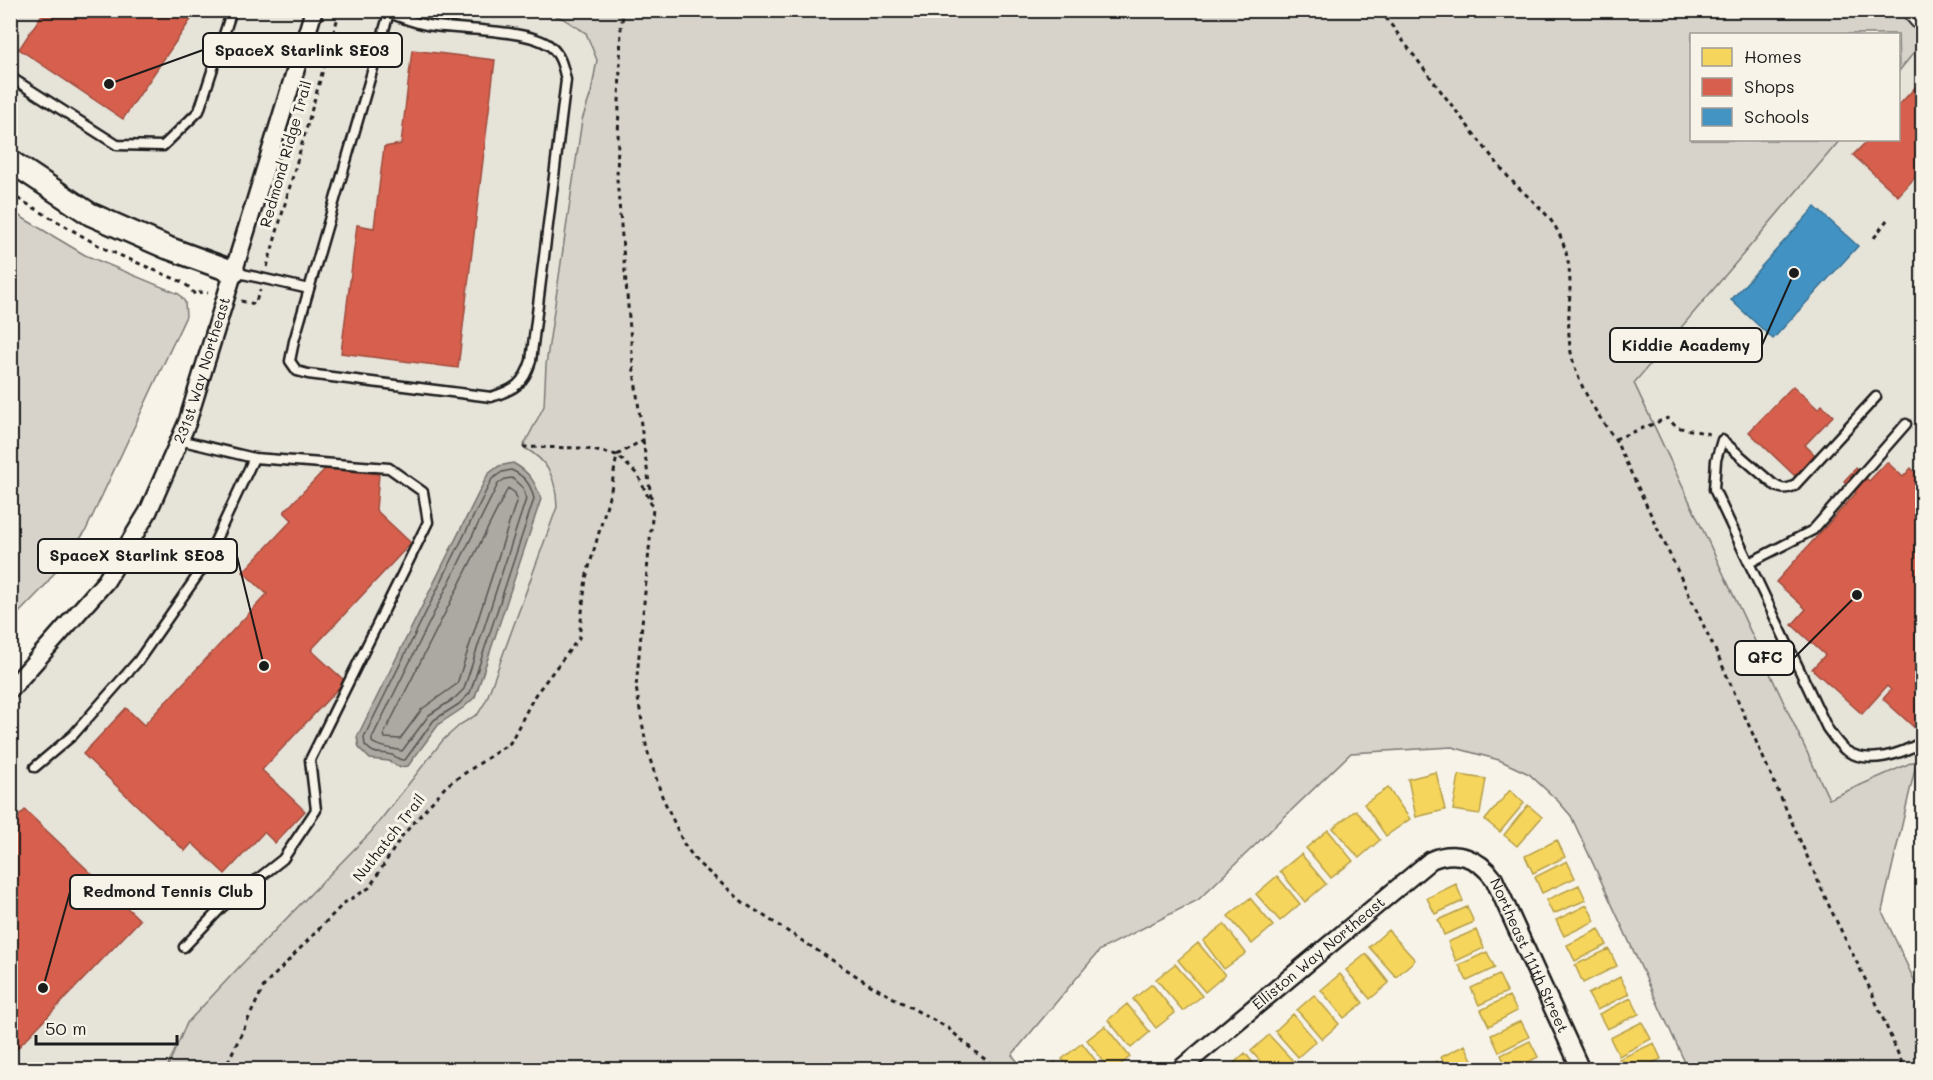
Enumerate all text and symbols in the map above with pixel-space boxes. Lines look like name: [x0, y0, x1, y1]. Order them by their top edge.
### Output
callout: SpaceX Starlink SE03: [203, 33, 402, 67]
legend: [1690, 33, 1900, 141]
text: SpaceX Starlink SE03: [215, 39, 390, 60]
text: Homes: [1744, 44, 1802, 68]
text: Shops: [1744, 74, 1795, 98]
street label: Redmond Ridge Trail: [254, 78, 316, 230]
text: Schools: [1744, 104, 1809, 128]
street label: 231st Way Northeast: [168, 294, 234, 446]
callout: Kiddie Academy: [1610, 328, 1762, 362]
text: Kiddie Academy: [1622, 334, 1751, 355]
callout: SpaceX Starlink SE08: [38, 539, 237, 573]
text: SpaceX Starlink SE08: [50, 544, 224, 565]
callout: QFC: [1735, 641, 1794, 675]
text: QFC: [1748, 646, 1783, 667]
street label: Nuthatch Trail: [348, 789, 429, 885]
callout: Redmond Tennis Club: [70, 875, 265, 909]
street label: Northeast 111th Street: [1486, 875, 1574, 1036]
text: Redmond Tennis Club: [83, 880, 253, 901]
street label: Elliston Way Northeast: [1248, 892, 1389, 1014]
scale bar: [36, 1008, 177, 1046]
text: 50 m: [45, 1016, 87, 1040]

